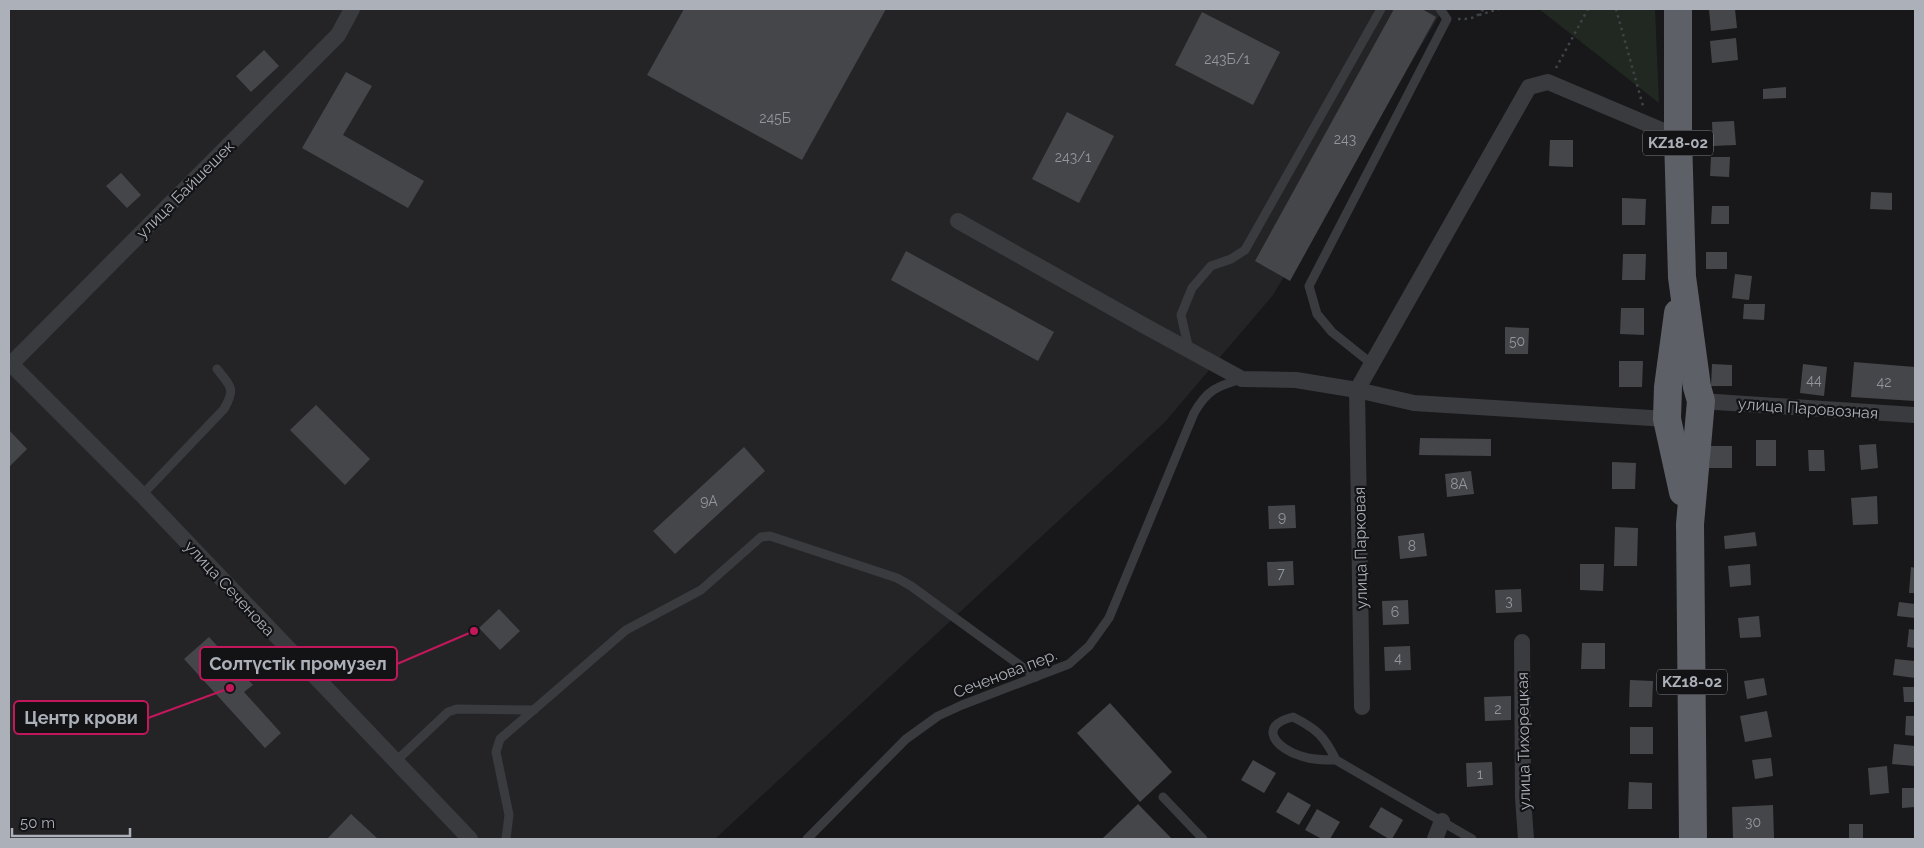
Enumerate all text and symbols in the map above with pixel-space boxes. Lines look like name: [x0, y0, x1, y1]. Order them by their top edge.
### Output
house number: 243Б/1: [1204, 51, 1250, 67]
house number: 245Б: [759, 110, 791, 126]
road number: KZ18-02: [1643, 130, 1713, 156]
house number: 243: [1334, 131, 1356, 147]
street label: улица Байшешек: [132, 136, 238, 242]
house number: 243/1: [1055, 149, 1091, 165]
house number: 50: [1509, 333, 1525, 349]
house number: 44: [1806, 372, 1822, 388]
house number: 42: [1877, 374, 1891, 390]
street label: улица Паровозная: [1737, 394, 1879, 423]
house number: 8А: [1450, 476, 1468, 492]
street label: улица Парковая: [1350, 487, 1371, 609]
house number: 9А: [700, 493, 718, 509]
house number: 9: [1278, 509, 1286, 525]
street label: улица Сеченова: [181, 537, 279, 640]
house number: 8: [1408, 538, 1416, 554]
house number: 7: [1277, 565, 1285, 581]
house number: 3: [1505, 593, 1513, 609]
house number: 6: [1391, 604, 1399, 620]
street label: Сеченова пер.: [951, 645, 1060, 702]
callout: Солтүстік промузел: [200, 647, 397, 680]
house number: 4: [1394, 650, 1402, 666]
text: Солтүстік промузел: [209, 653, 387, 674]
road number: KZ18-02: [1657, 670, 1727, 694]
street label: улица Тихорецкая: [1513, 672, 1534, 810]
callout: Центр крови: [14, 701, 148, 734]
house number: 2: [1494, 701, 1502, 717]
text: Центр крови: [24, 707, 138, 728]
house number: 1: [1477, 766, 1483, 782]
scale bar: [12, 806, 130, 838]
text: 50 m: [20, 814, 55, 832]
house number: 30: [1745, 814, 1761, 830]

